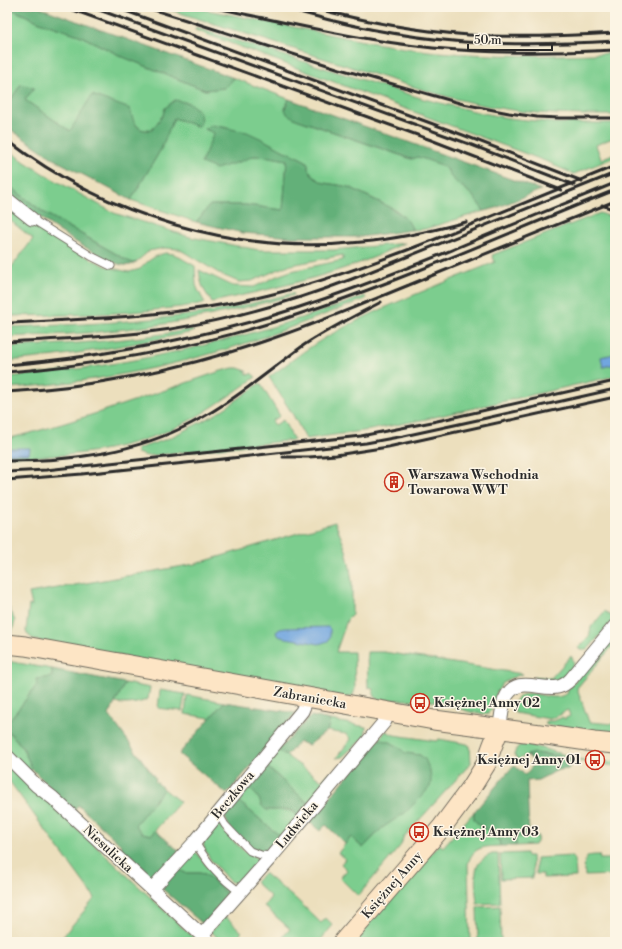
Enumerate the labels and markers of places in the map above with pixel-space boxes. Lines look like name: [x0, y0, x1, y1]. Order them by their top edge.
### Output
place label: Warszawa Wschodnia Towarowa WWT: [407, 467, 539, 498]
building icon: Warszawa Wschodnia Towarowa WWT: [383, 471, 405, 493]
bus stop icon: Księżnej Anny 02: [409, 692, 431, 714]
place label: Księżnej Anny 02: [434, 695, 540, 711]
bus stop icon: Księżnej Anny 01: [584, 749, 606, 771]
place label: Księżnej Anny 01: [477, 752, 582, 768]
bus stop icon: Księżnej Anny 03: [408, 821, 430, 843]
place label: Księżnej Anny 03: [433, 824, 539, 840]

